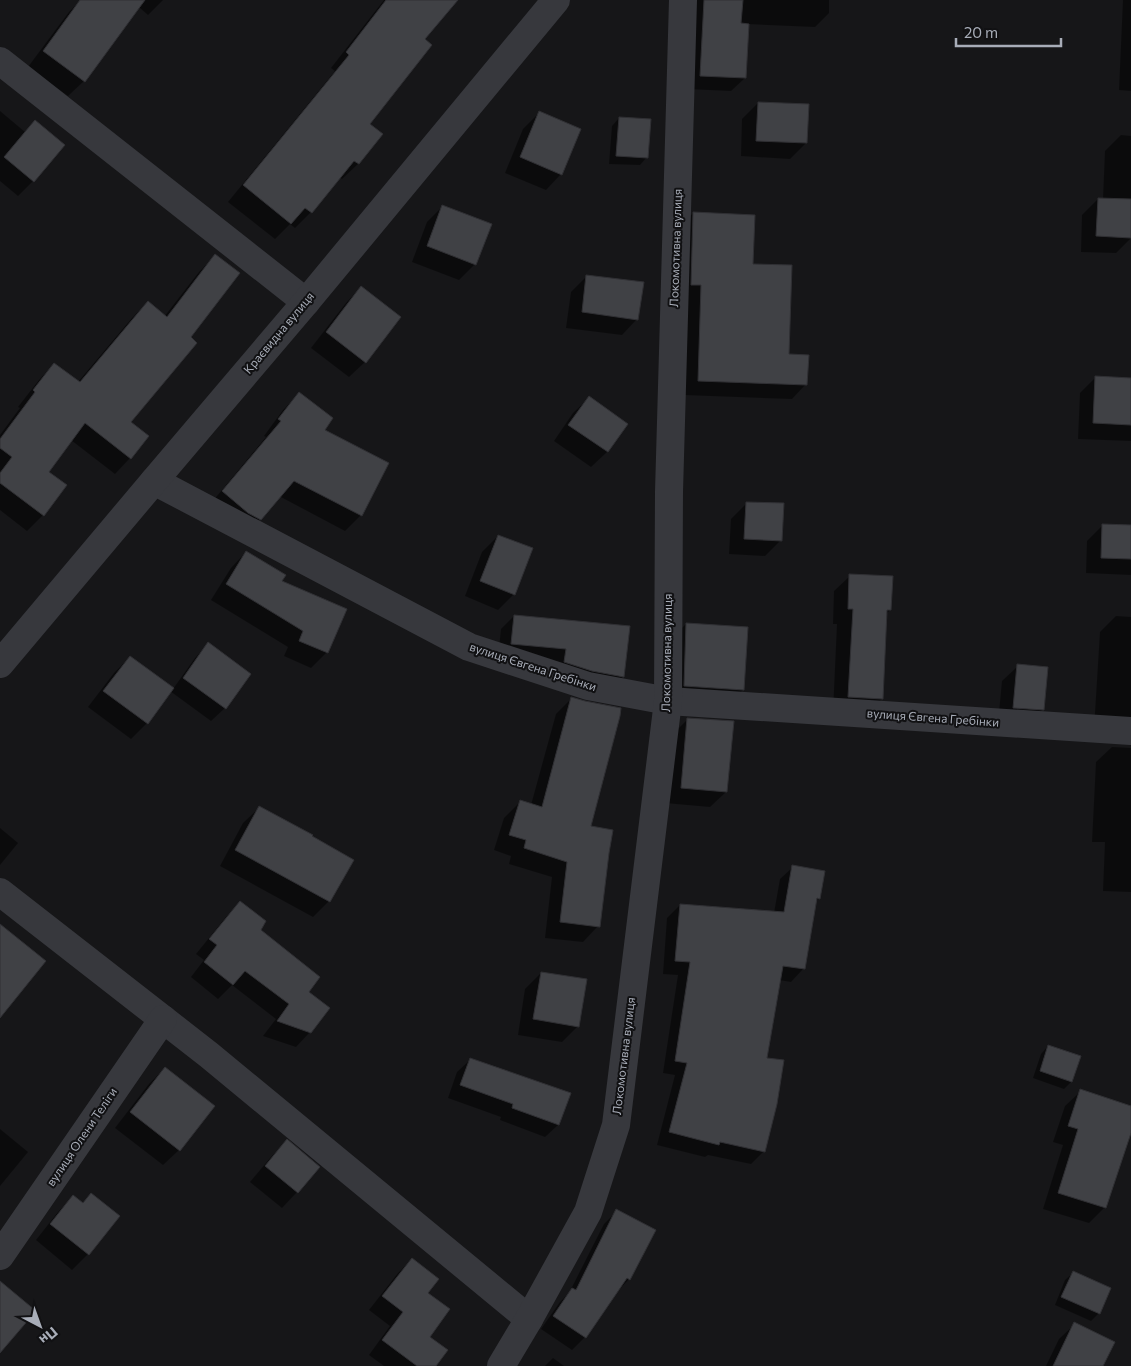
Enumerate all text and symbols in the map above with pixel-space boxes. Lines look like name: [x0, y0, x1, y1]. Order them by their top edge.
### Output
scale bar: [956, 15, 1061, 47]
text: 20 m: [964, 23, 998, 41]
street label: Локомотивна вулиця: [666, 188, 684, 307]
street label: Краєвидна вулиця: [240, 289, 316, 376]
street label: Локомотивна вулиця: [658, 594, 674, 712]
street label: вулиця Євгена Гребінки: [468, 639, 599, 693]
street label: вулиця Євгена Гребінки: [866, 705, 1000, 729]
street label: Локомотивна вулиця: [609, 996, 637, 1116]
street label: вулиця Олени Теліги: [43, 1085, 119, 1188]
north arrow: [15, 1301, 65, 1351]
text: Пн: [36, 1324, 61, 1349]

